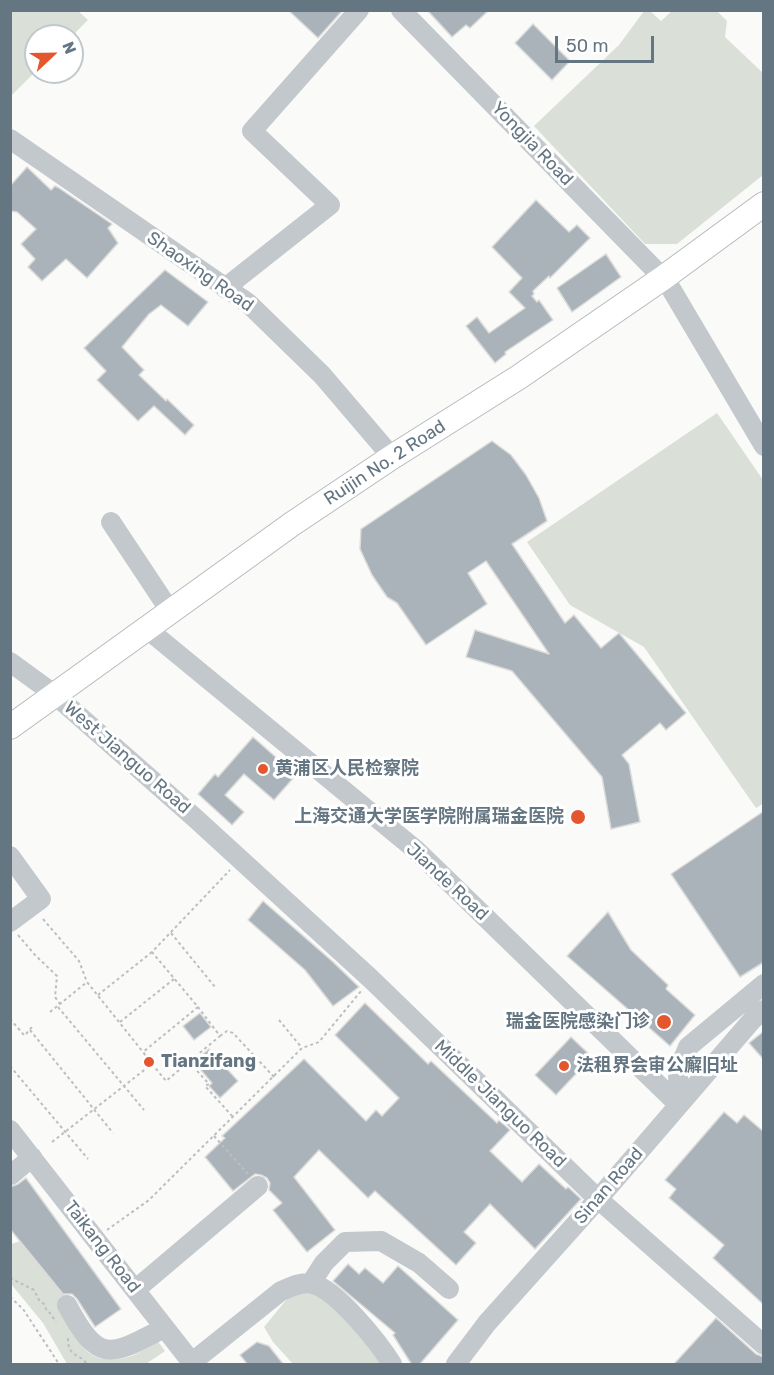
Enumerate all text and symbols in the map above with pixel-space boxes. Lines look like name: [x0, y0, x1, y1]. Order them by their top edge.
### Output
north arrow: [24, 24, 84, 84]
scale bar: [558, 24, 657, 62]
text: 50 m: [566, 35, 609, 57]
text: N: [58, 39, 80, 57]
street label: Yongjia Road: [487, 98, 577, 190]
street label: Shaoxing Road: [143, 227, 257, 317]
street label: Ruijin No. 2 Road: [320, 416, 450, 510]
street label: West Jianguo Road: [59, 697, 195, 819]
place label: 黄浦区人民检察院: [275, 758, 419, 780]
marker: 黄浦区人民检察院: [256, 762, 270, 776]
place label: 上海交通大学医学院附属瑞金医院: [294, 806, 564, 828]
marker: 上海交通大学医学院附属瑞金医院: [569, 808, 587, 826]
street label: Jiande Road: [401, 838, 493, 926]
place label: 瑞金医院感染门诊: [506, 1011, 650, 1033]
marker: 瑞金医院感染门诊: [655, 1013, 673, 1031]
street label: Middle Jianguo Road: [430, 1036, 570, 1172]
place label: Tianzifang: [161, 1051, 256, 1073]
marker: Tianzifang: [142, 1055, 156, 1069]
place label: 法租界会审公廨旧址: [576, 1055, 738, 1077]
marker: 法租界会审公廨旧址: [557, 1059, 571, 1073]
street label: Sinan Road: [570, 1143, 648, 1229]
street label: Taikang Road: [59, 1197, 145, 1297]

